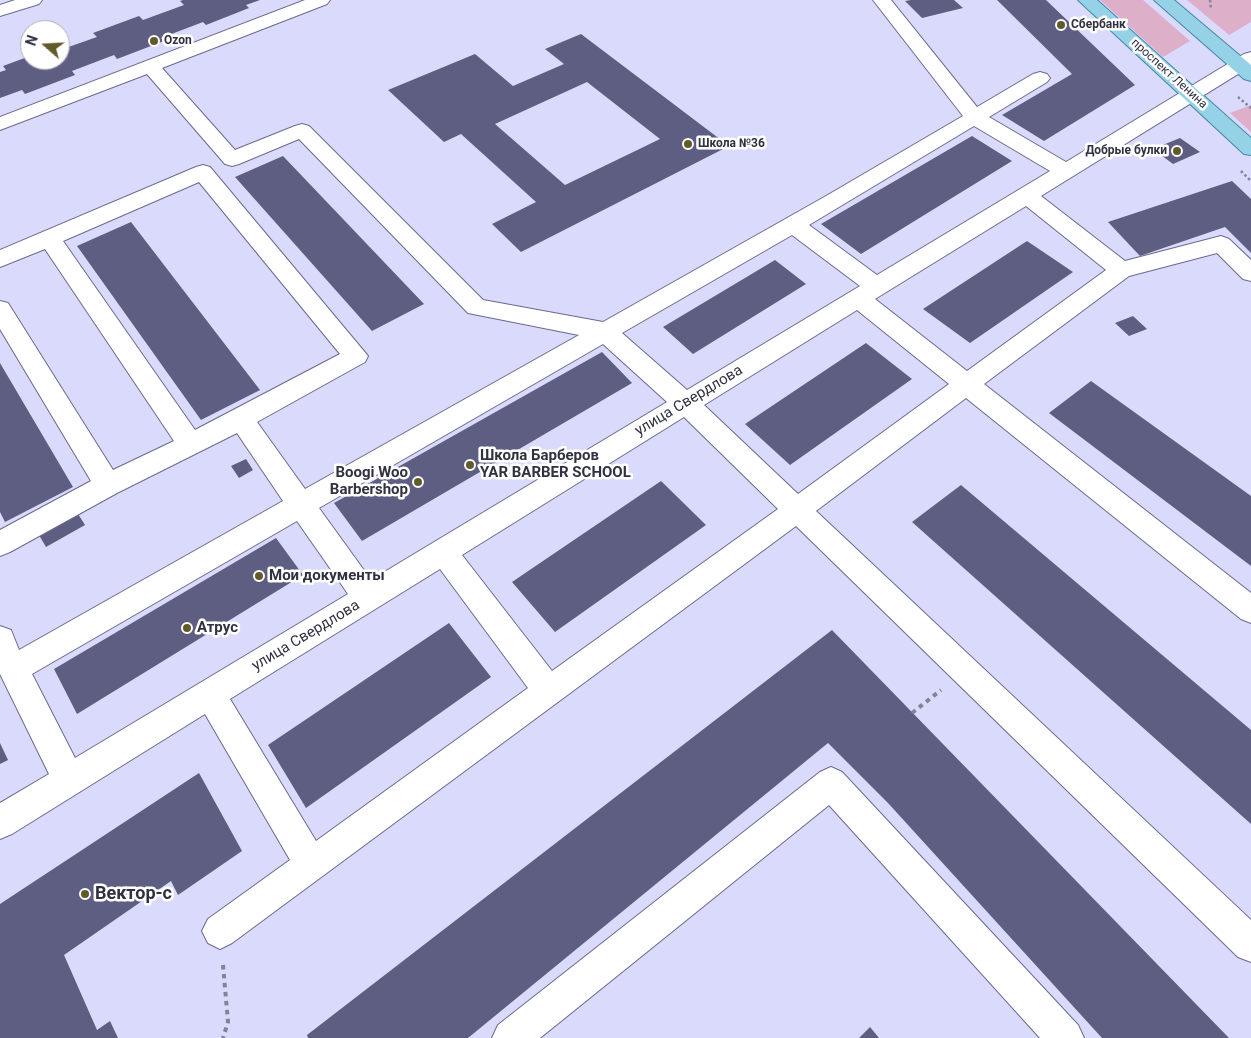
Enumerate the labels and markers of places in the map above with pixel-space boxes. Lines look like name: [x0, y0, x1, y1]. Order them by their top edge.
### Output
place label: Сбербанк: [1071, 18, 1126, 32]
marker: Сбербанк: [1055, 19, 1067, 31]
place label: Ozon: [164, 34, 192, 48]
marker: Ozon: [148, 35, 160, 47]
place label: Школа №36: [698, 137, 765, 151]
marker: Школа №36: [682, 138, 694, 150]
place label: Добрые булки: [1085, 144, 1167, 158]
marker: Добрые булки: [1171, 145, 1183, 157]
place label: Школа Барберов YAR BARBER SCHOOL: [480, 447, 631, 482]
marker: Школа Барберов YAR BARBER SCHOOL: [464, 459, 476, 471]
place label: Boogi Woo Barbershop: [330, 464, 408, 499]
marker: Boogi Woo Barbershop: [412, 476, 424, 488]
place label: Мои документы: [269, 567, 385, 585]
marker: Мои документы: [253, 570, 265, 582]
place label: Атрус: [197, 619, 238, 637]
marker: Атрус: [181, 622, 193, 634]
place label: Вектор-с: [95, 883, 172, 905]
marker: Вектор-с: [79, 888, 91, 900]

